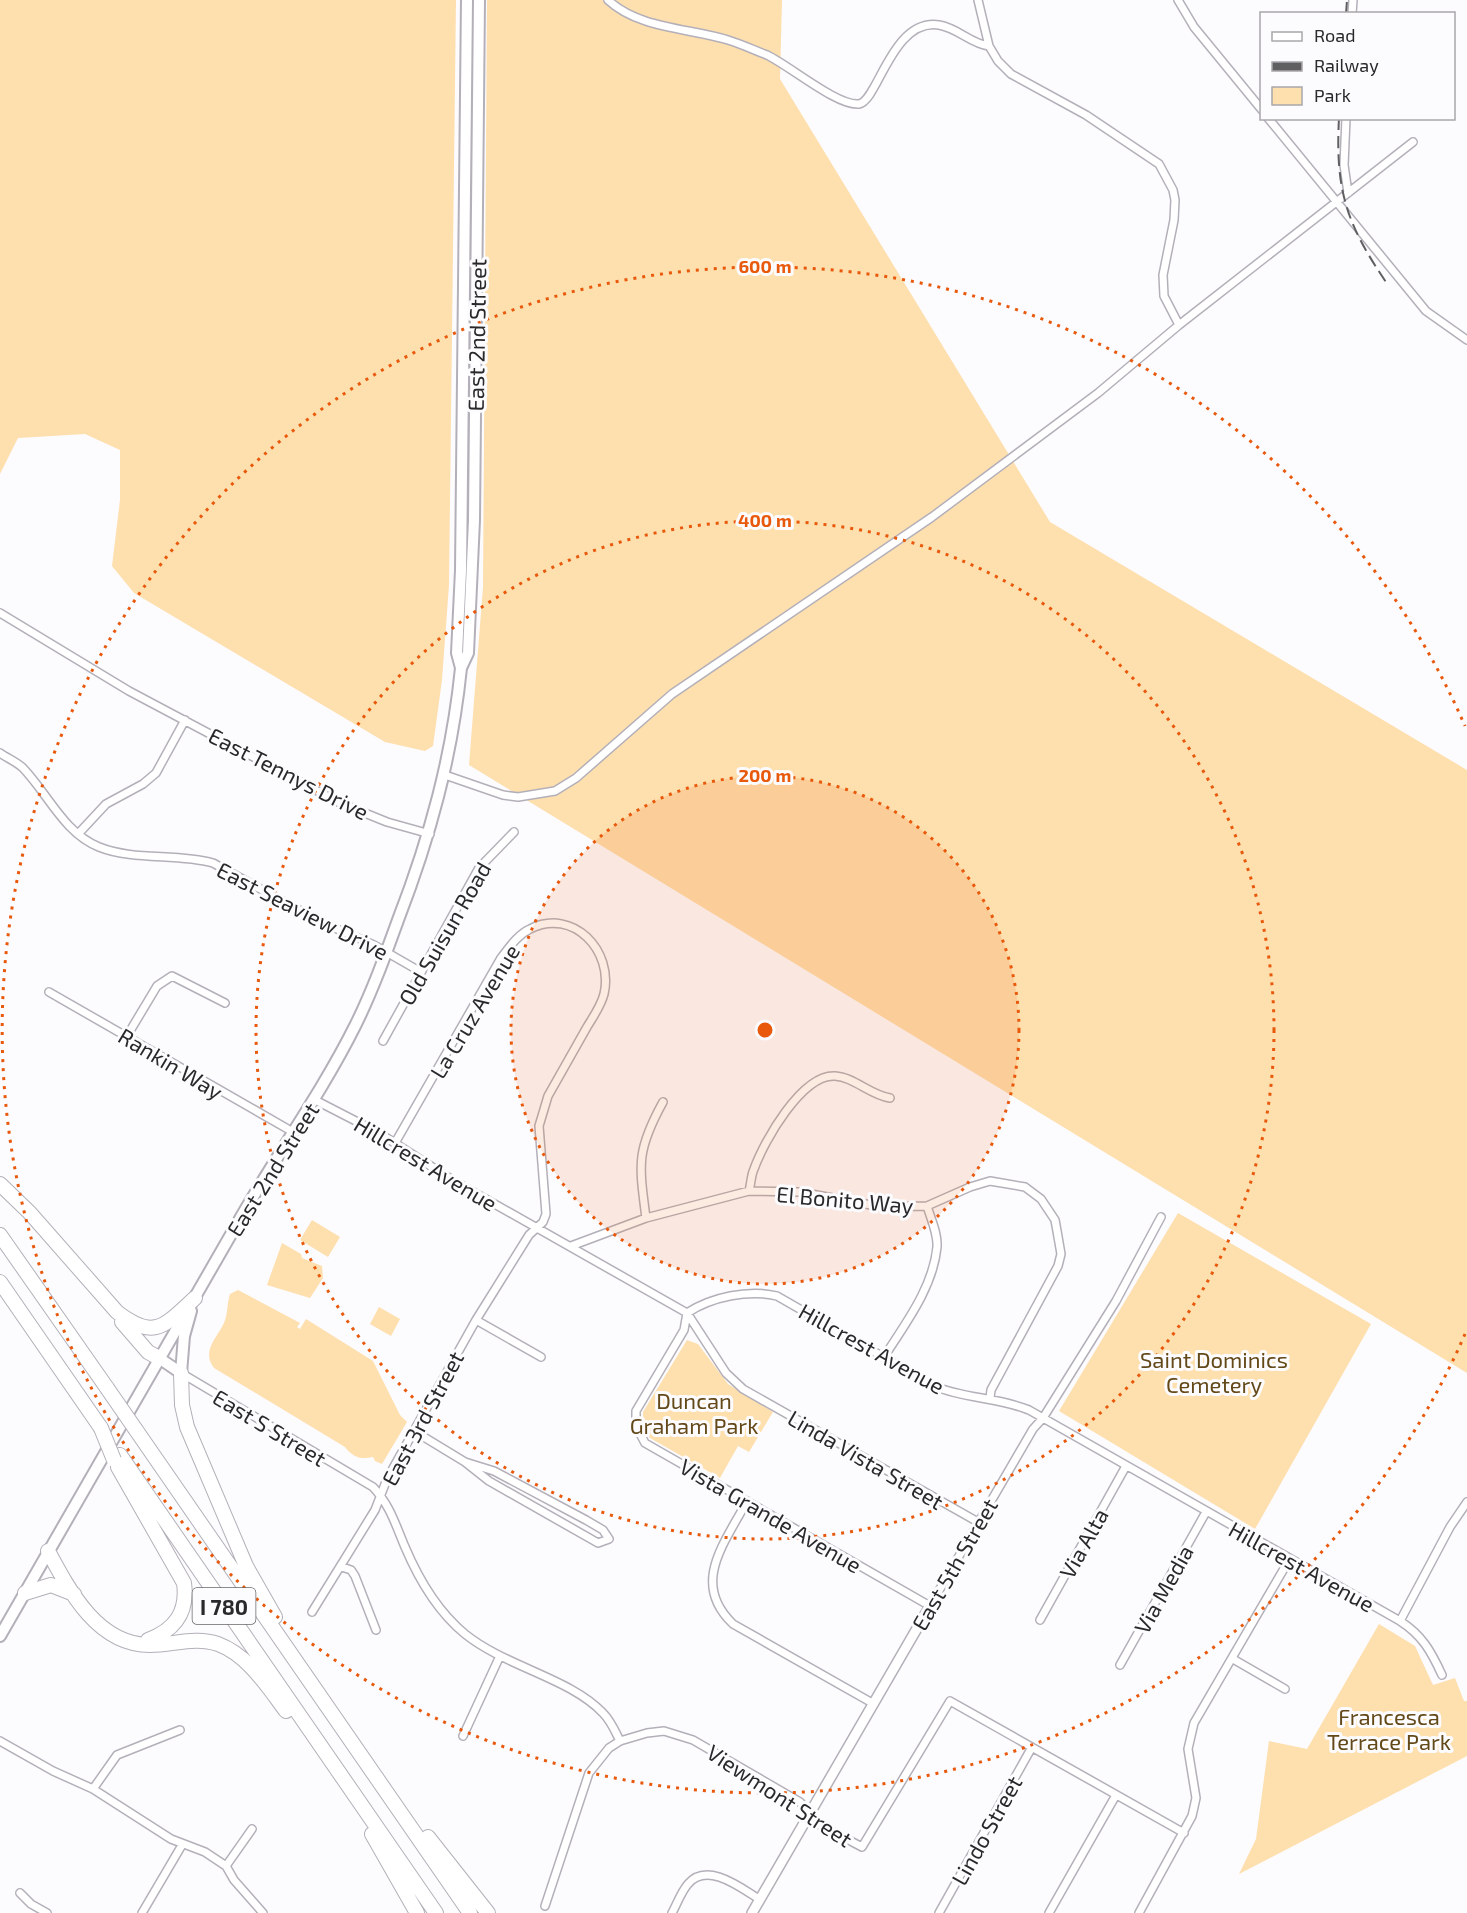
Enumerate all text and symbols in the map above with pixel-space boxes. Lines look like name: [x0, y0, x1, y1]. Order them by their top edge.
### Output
legend: [1260, 12, 1455, 120]
text: Road: [1314, 24, 1355, 46]
text: Railway: [1314, 54, 1379, 76]
text: Park: [1314, 84, 1351, 106]
text: 600 m: [738, 255, 792, 277]
street label: East 2nd Street: [462, 258, 490, 412]
text: 400 m: [738, 509, 792, 531]
street label: East Tennys Drive: [205, 721, 373, 825]
text: 200 m: [739, 764, 791, 786]
street label: East Seaview Drive: [213, 856, 393, 964]
street label: Old Suisun Road: [392, 857, 496, 1009]
street label: La Cruz Avenue: [424, 939, 524, 1083]
centre of rings: [755, 1020, 775, 1040]
street label: Rankin Way: [114, 1022, 228, 1104]
street label: East 2nd Street: [221, 1097, 323, 1241]
street label: Hillcrest Avenue: [350, 1110, 502, 1216]
street label: El Bonito Way: [775, 1180, 915, 1218]
street label: Hillcrest Avenue: [795, 1297, 949, 1399]
street label: East 3rd Street: [376, 1346, 468, 1490]
park label: Saint Dominics Cemetery: [1140, 1346, 1288, 1397]
street label: East S Street: [209, 1383, 331, 1471]
park label: Duncan Graham Park: [630, 1387, 758, 1438]
street label: Linda Vista Street: [784, 1404, 948, 1514]
street label: Vista Grande Avenue: [676, 1452, 866, 1578]
street label: East 5th Street: [906, 1493, 1002, 1635]
street label: Via Alta: [1053, 1504, 1113, 1582]
street label: Hillcrest Avenue: [1225, 1515, 1379, 1617]
street label: Via Media: [1128, 1540, 1198, 1638]
road number: I 780: [192, 1588, 256, 1624]
park label: Francesca Terrace Park: [1327, 1703, 1451, 1754]
street label: Viewmont Street: [703, 1738, 857, 1852]
street label: Lindo Street: [945, 1771, 1027, 1889]

